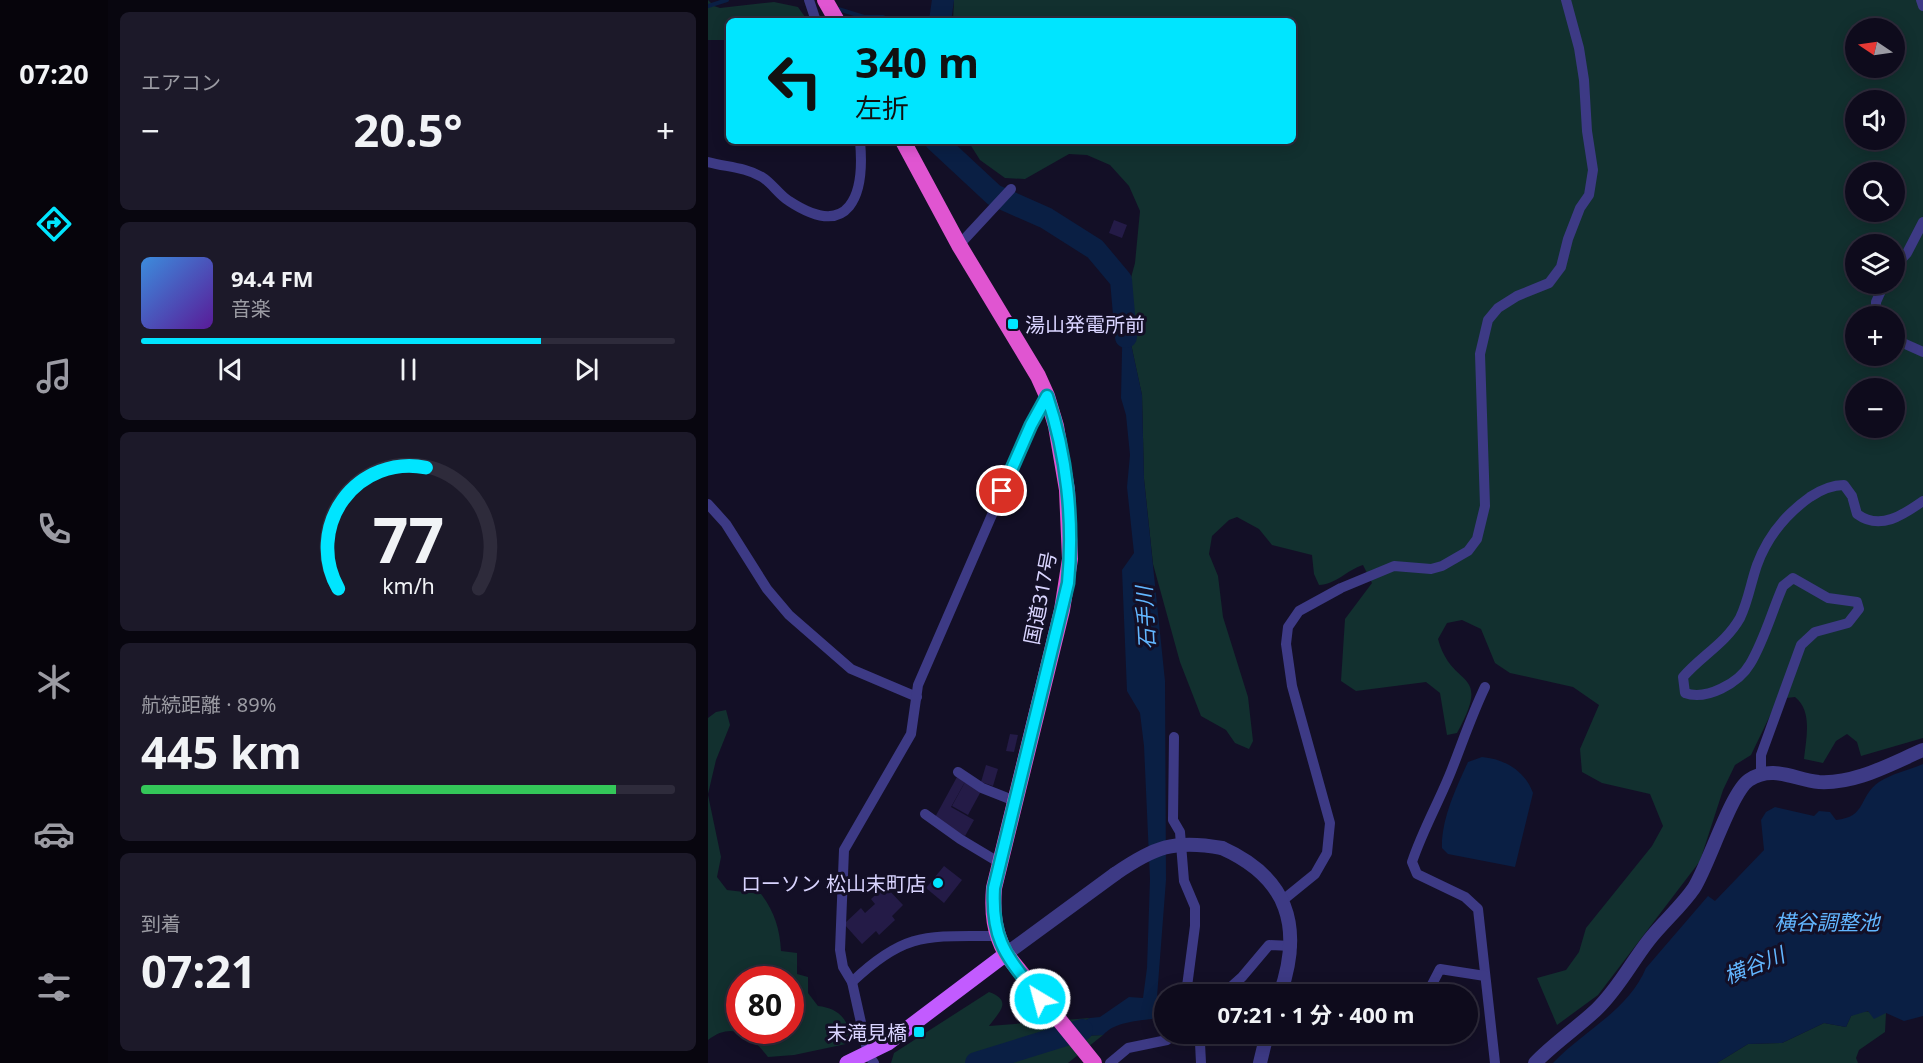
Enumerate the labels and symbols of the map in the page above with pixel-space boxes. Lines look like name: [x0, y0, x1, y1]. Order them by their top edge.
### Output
north arrow: [1845, 18, 1905, 78]
place label: 湯山発電所前: [1025, 311, 1145, 338]
marker: 湯山発電所前: [1006, 317, 1020, 331]
pin: [976, 465, 1027, 516]
street label: 国道317号: [1018, 549, 1062, 647]
water label: 石手川: [1129, 584, 1161, 650]
place label: ローソン 松山末町店: [741, 870, 926, 897]
marker: ローソン 松山末町店: [931, 876, 945, 890]
water label: 横谷調整池: [1775, 908, 1881, 936]
water label: 横谷川: [1720, 939, 1790, 990]
speed limit sign: 80: [726, 966, 804, 1044]
position arrow: [1008, 967, 1072, 1031]
place label: 末滝見橋: [827, 1019, 907, 1046]
marker: 末滝見橋: [912, 1025, 926, 1039]

